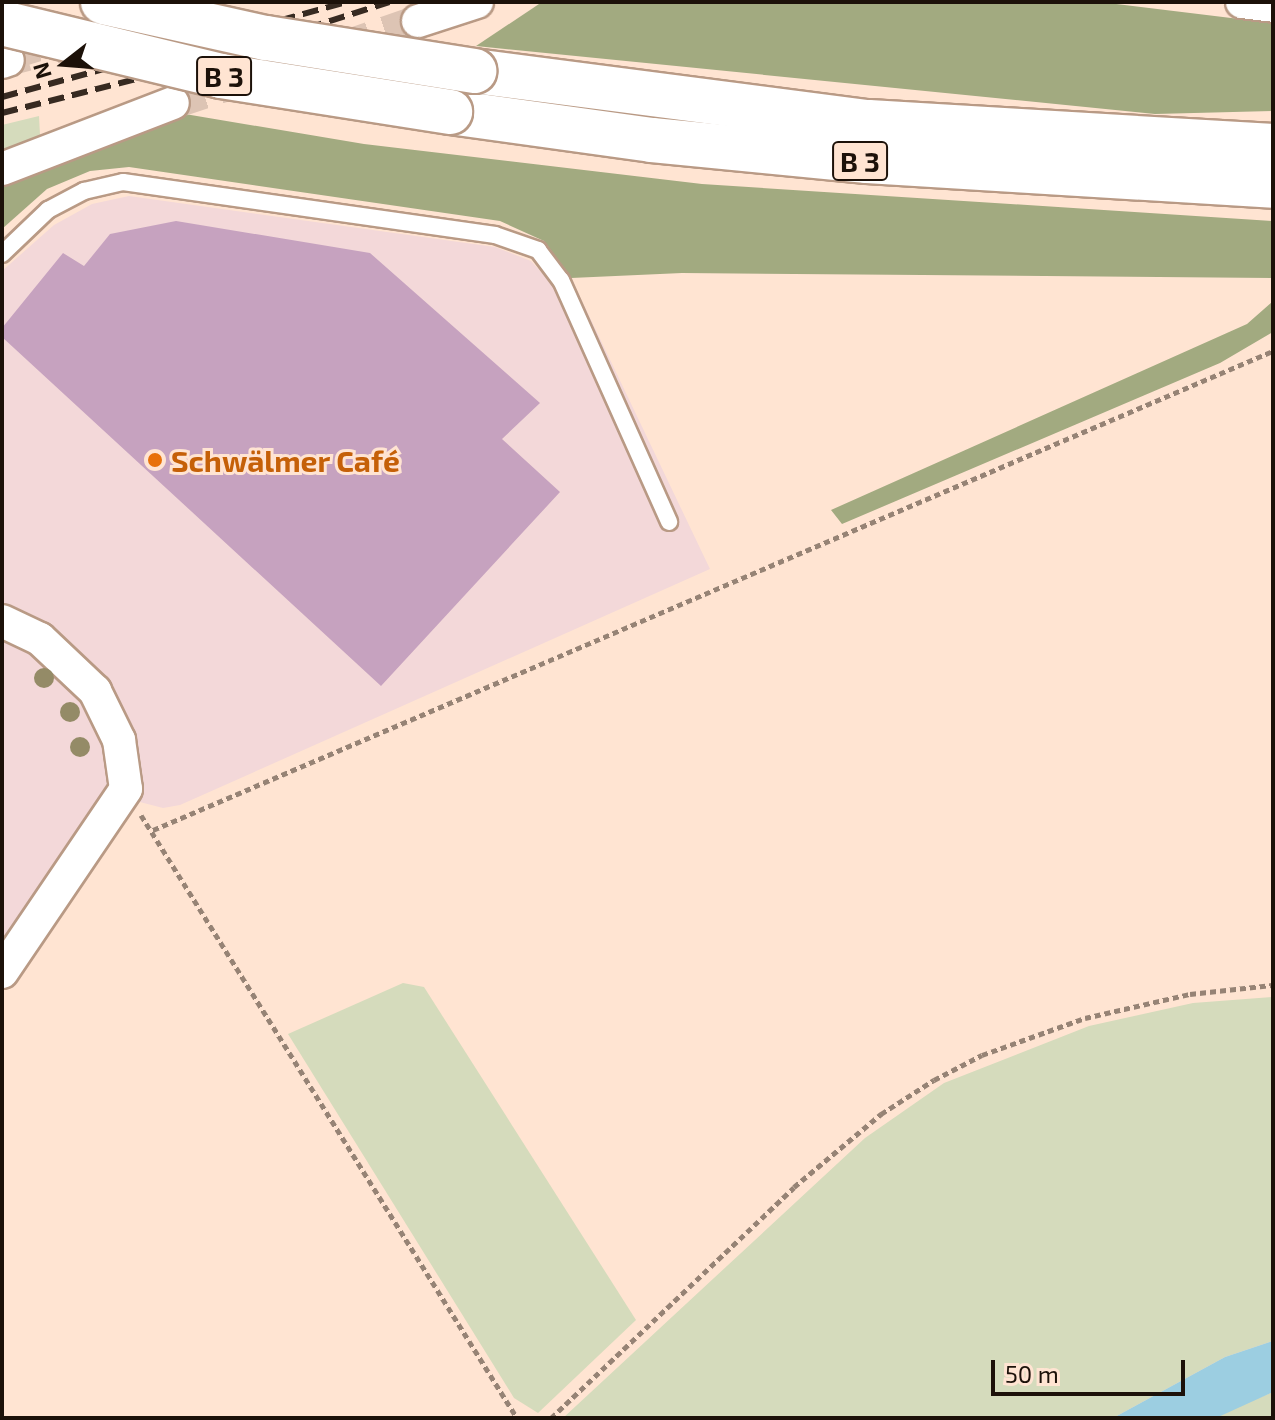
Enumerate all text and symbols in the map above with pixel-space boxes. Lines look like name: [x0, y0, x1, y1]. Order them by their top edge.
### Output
north arrow: [24, 24, 104, 104]
road number: B 3: [196, 52, 252, 100]
text: N: [26, 60, 56, 82]
road number: B 3: [832, 137, 888, 185]
place label: Schwälmer Café: [171, 442, 400, 478]
marker: Schwälmer Café: [146, 451, 164, 469]
scale bar: [995, 1344, 1189, 1394]
text: 50 m: [1005, 1359, 1059, 1388]

